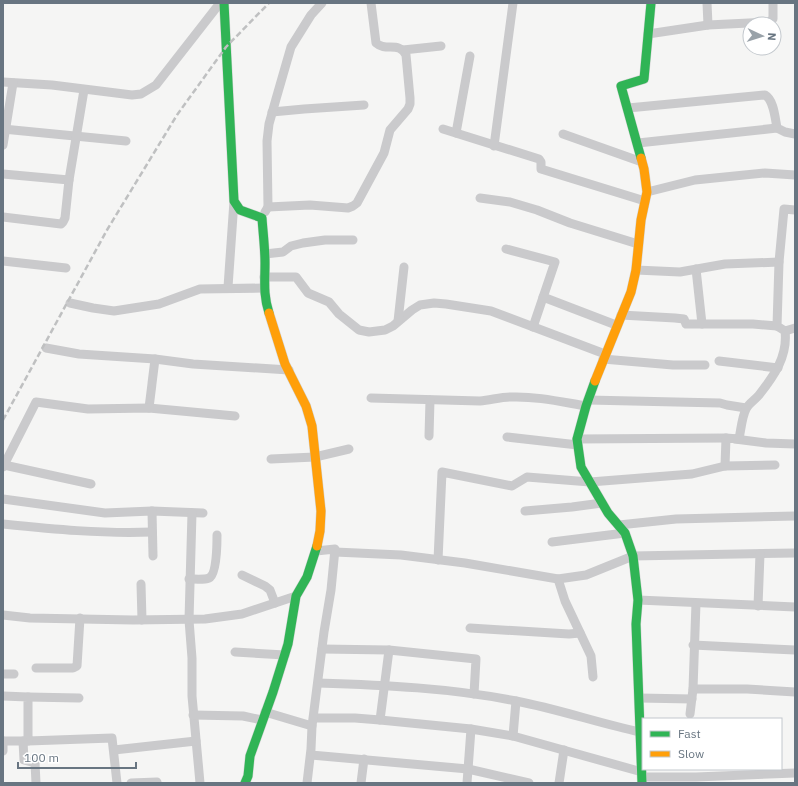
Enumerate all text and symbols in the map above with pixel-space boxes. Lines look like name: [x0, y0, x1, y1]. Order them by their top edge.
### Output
north arrow: [742, 16, 782, 56]
text: N: [765, 32, 779, 41]
legend: [642, 718, 782, 770]
text: Fast: [678, 726, 701, 741]
scale bar: [18, 744, 136, 770]
text: Slow: [678, 746, 704, 761]
text: 100 m: [24, 750, 59, 765]

